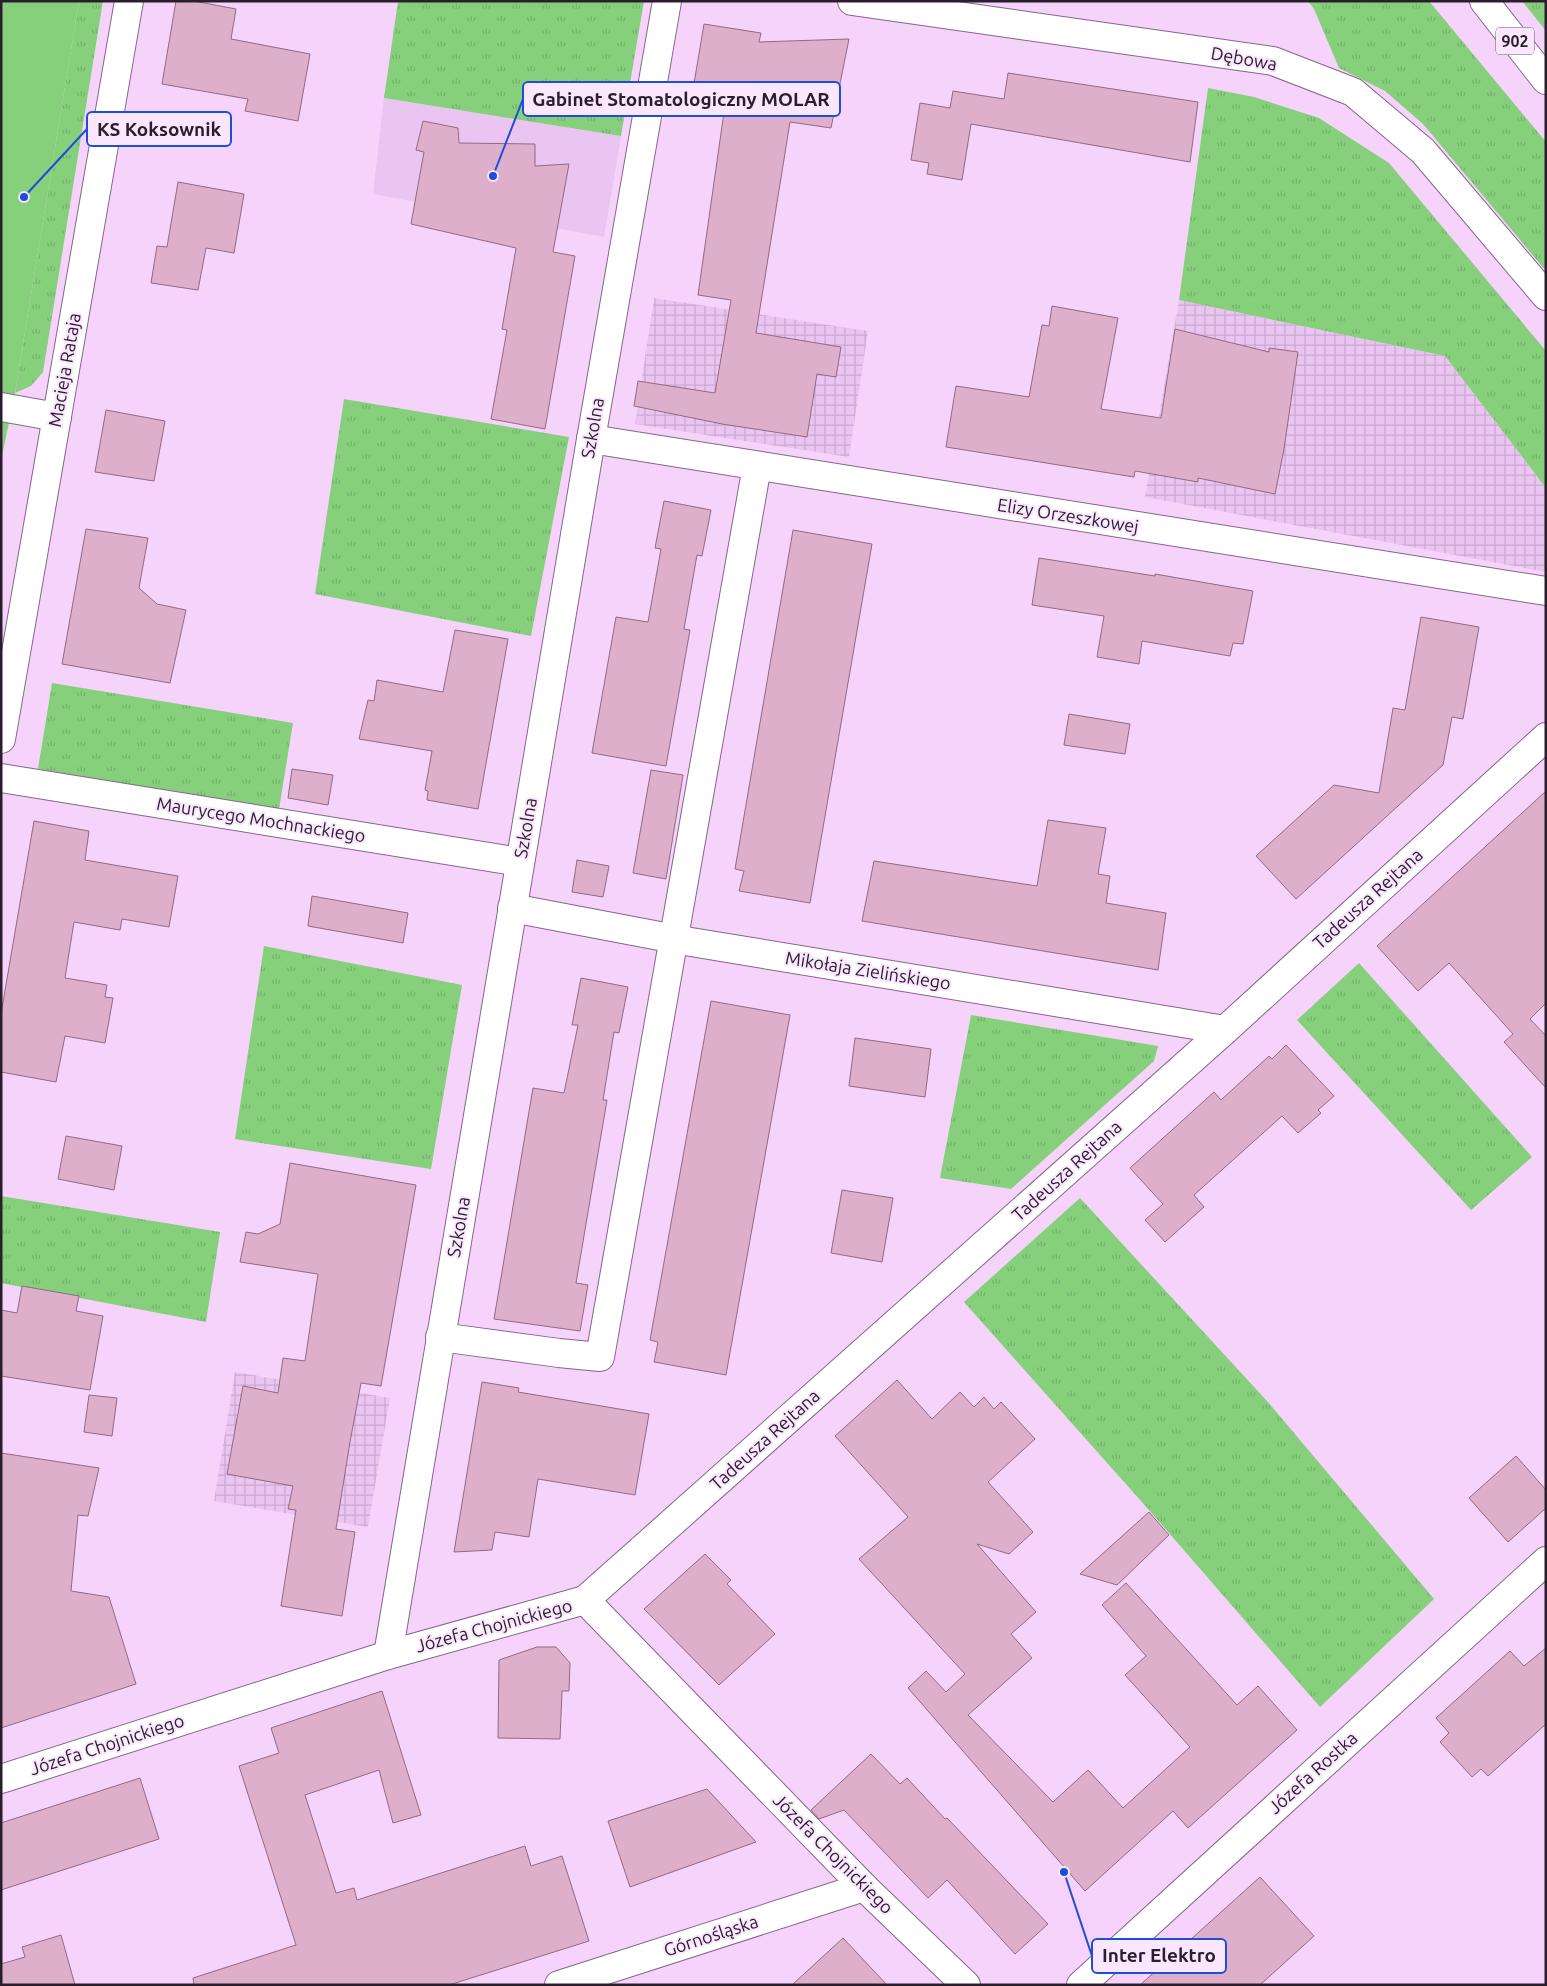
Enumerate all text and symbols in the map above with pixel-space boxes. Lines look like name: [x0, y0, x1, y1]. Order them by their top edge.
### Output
road number: 902: [1496, 27, 1534, 54]
street label: Dębowa: [1209, 42, 1279, 74]
callout: Gabinet Stomatologiczny MOLAR: [523, 82, 840, 116]
text: Gabinet Stomatologiczny MOLAR: [532, 88, 830, 110]
callout: KS Koksownik: [87, 112, 231, 146]
text: KS Koksownik: [97, 118, 221, 140]
street label: Macieja Rataja: [44, 311, 84, 429]
street label: Szkolna: [577, 396, 607, 460]
street label: Elizy Orzeszkowej: [996, 494, 1140, 536]
street label: Maurycego Mochnackiego: [155, 793, 367, 845]
street label: Szkolna: [510, 796, 540, 860]
street label: Tadeusza Rejtana: [1309, 844, 1426, 953]
street label: Mikołaja Zielińskiego: [784, 947, 952, 993]
street label: Tadeusza Rejtana: [1008, 1116, 1125, 1225]
street label: Szkolna: [443, 1195, 473, 1259]
street label: Tadeusza Rejtana: [706, 1385, 823, 1494]
street label: Józefa Chojnickiego: [413, 1595, 574, 1656]
street label: Józefa Chojnickiego: [27, 1710, 186, 1778]
street label: Józefa Rostka: [1264, 1727, 1361, 1817]
street label: Józefa Chojnickiego: [770, 1789, 898, 1917]
street label: Górnośląska: [661, 1910, 760, 1960]
callout: Inter Elektro: [1092, 1939, 1226, 1973]
text: Inter Elektro: [1102, 1944, 1216, 1966]

